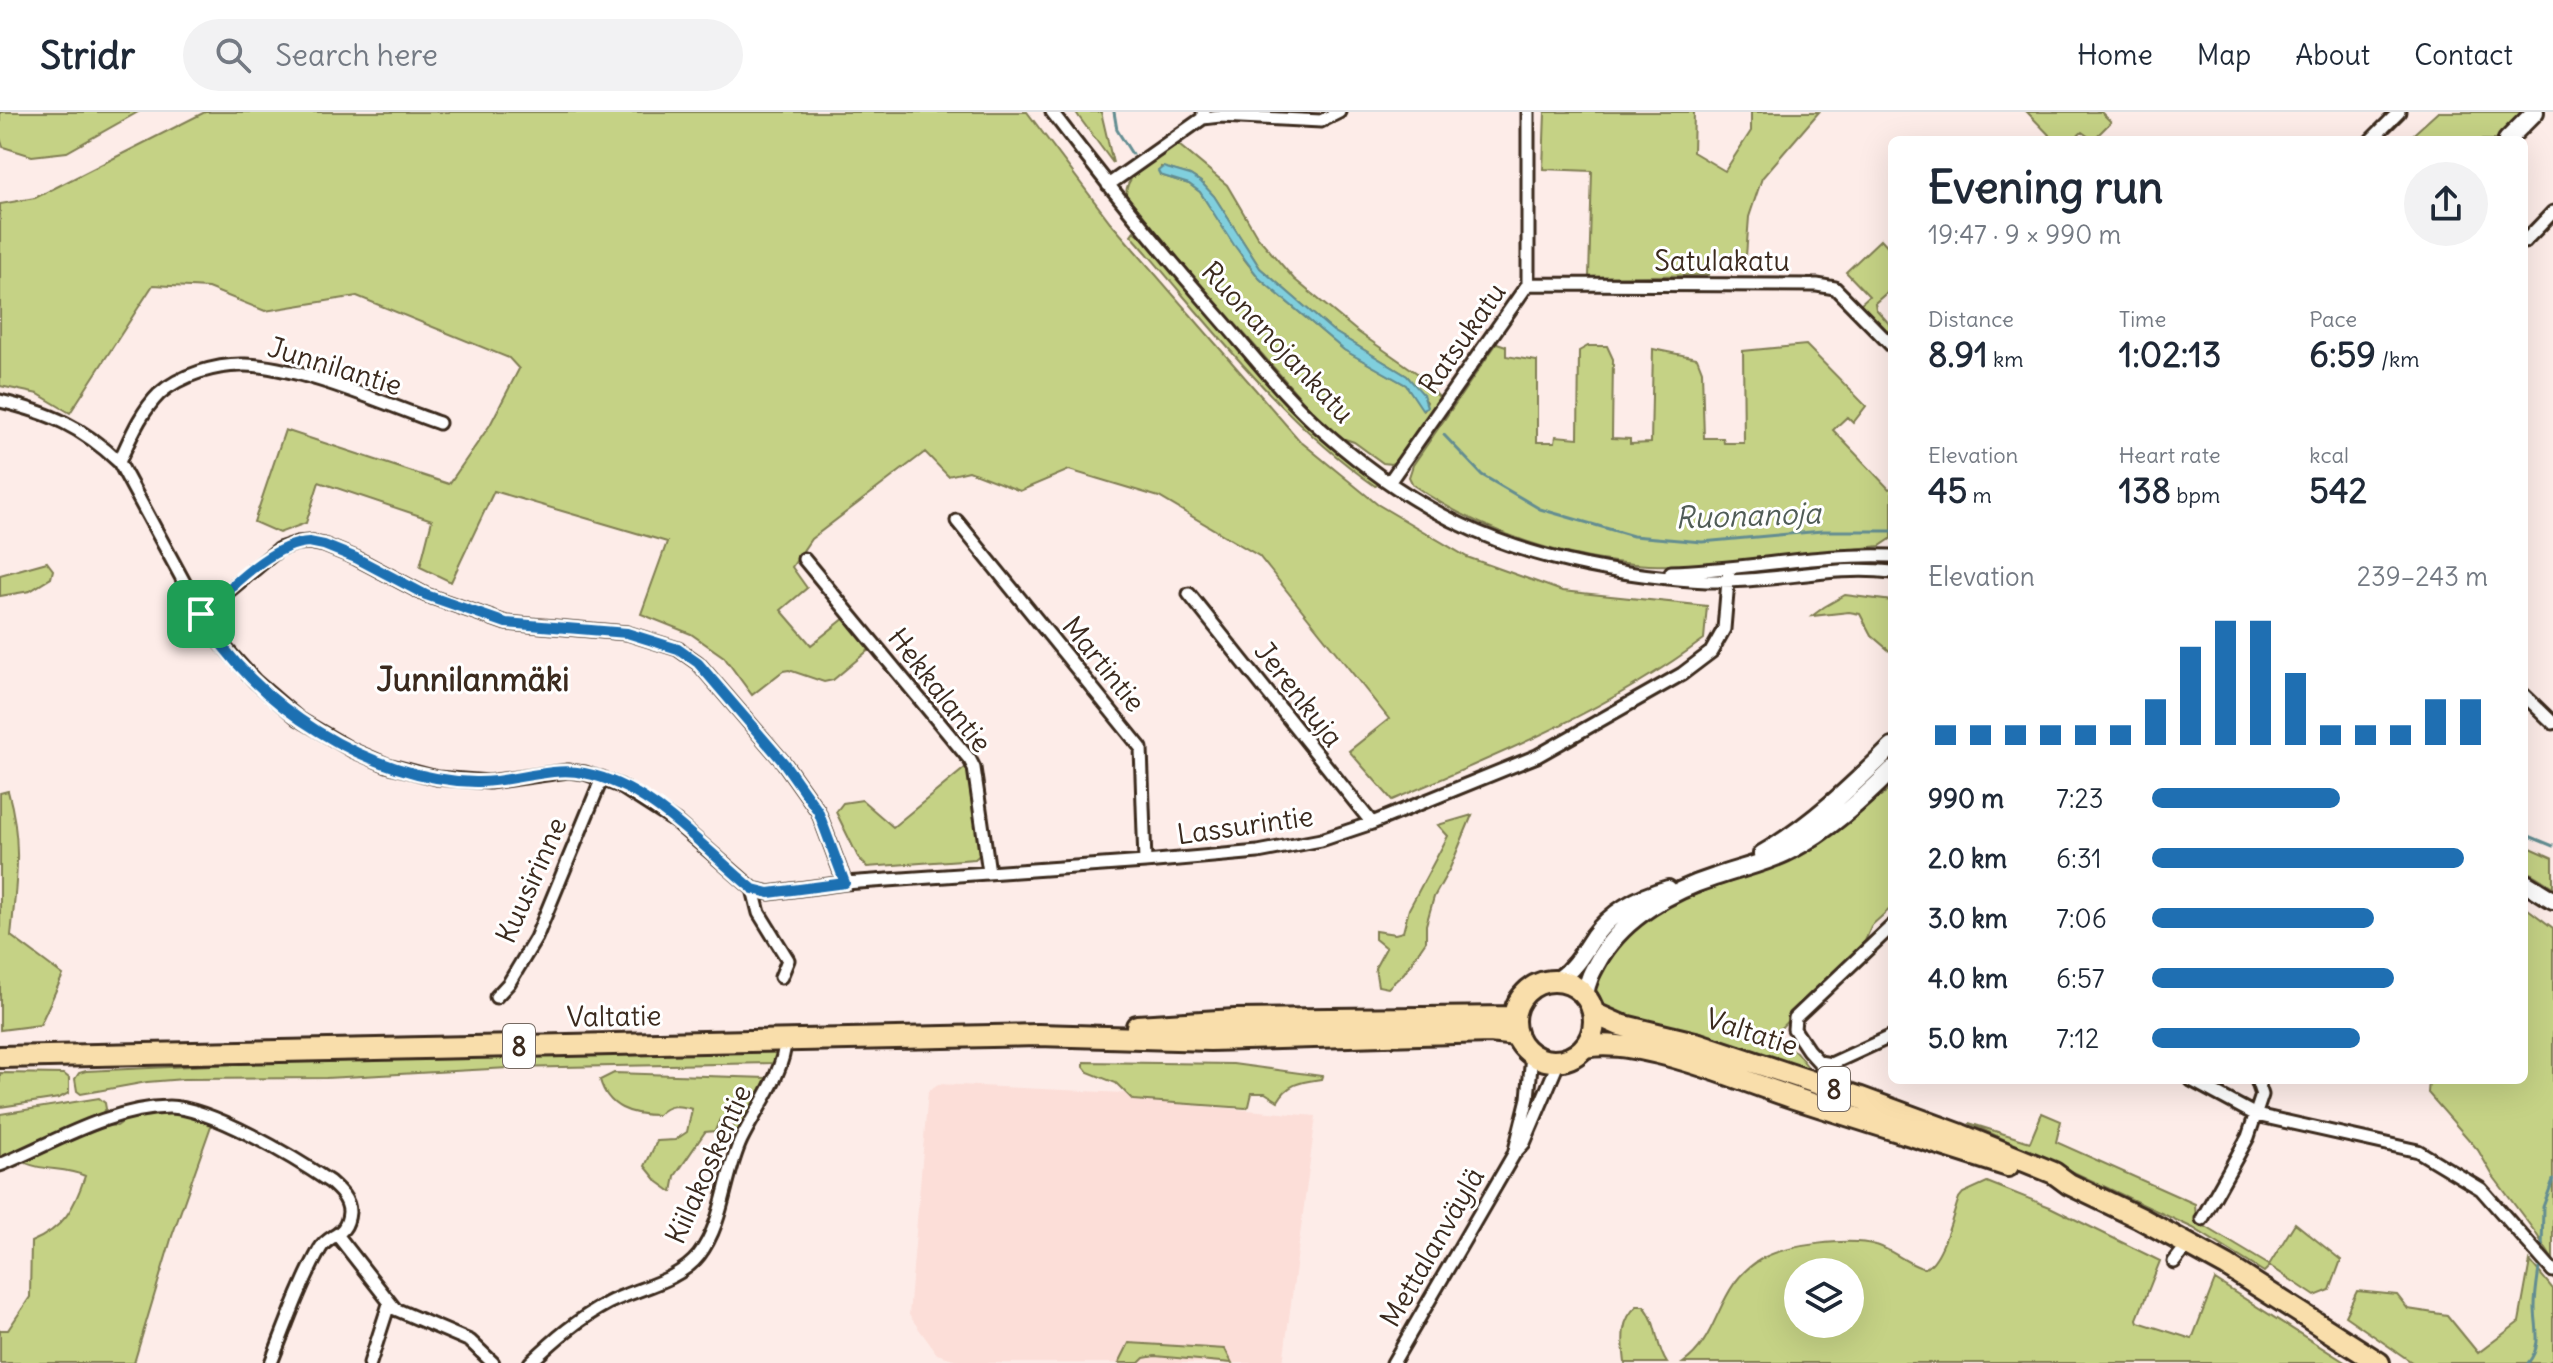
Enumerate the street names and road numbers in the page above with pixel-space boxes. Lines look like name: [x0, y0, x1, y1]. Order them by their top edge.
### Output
street label: Satulakatu: [1654, 243, 1790, 279]
street label: Ruonanojankatu: [1194, 254, 1362, 430]
street label: Ratsukatu: [1411, 275, 1513, 401]
street label: Junnilantie: [264, 329, 406, 403]
street label: Martintie: [1055, 609, 1153, 719]
street label: Hekkalantie: [880, 620, 1000, 760]
street label: Jerenkuja: [1247, 634, 1351, 754]
street label: Lassurintie: [1174, 798, 1316, 852]
street label: Kuusirinne: [487, 812, 575, 948]
street label: Valtatie: [566, 997, 662, 1035]
street label: Valtatie: [1701, 1000, 1803, 1064]
road number: 8: [503, 1024, 535, 1068]
road number: 8: [1818, 1067, 1850, 1111]
street label: Kiilakoskentie: [657, 1079, 759, 1249]
street label: Mettalanväylä: [1372, 1161, 1492, 1333]

